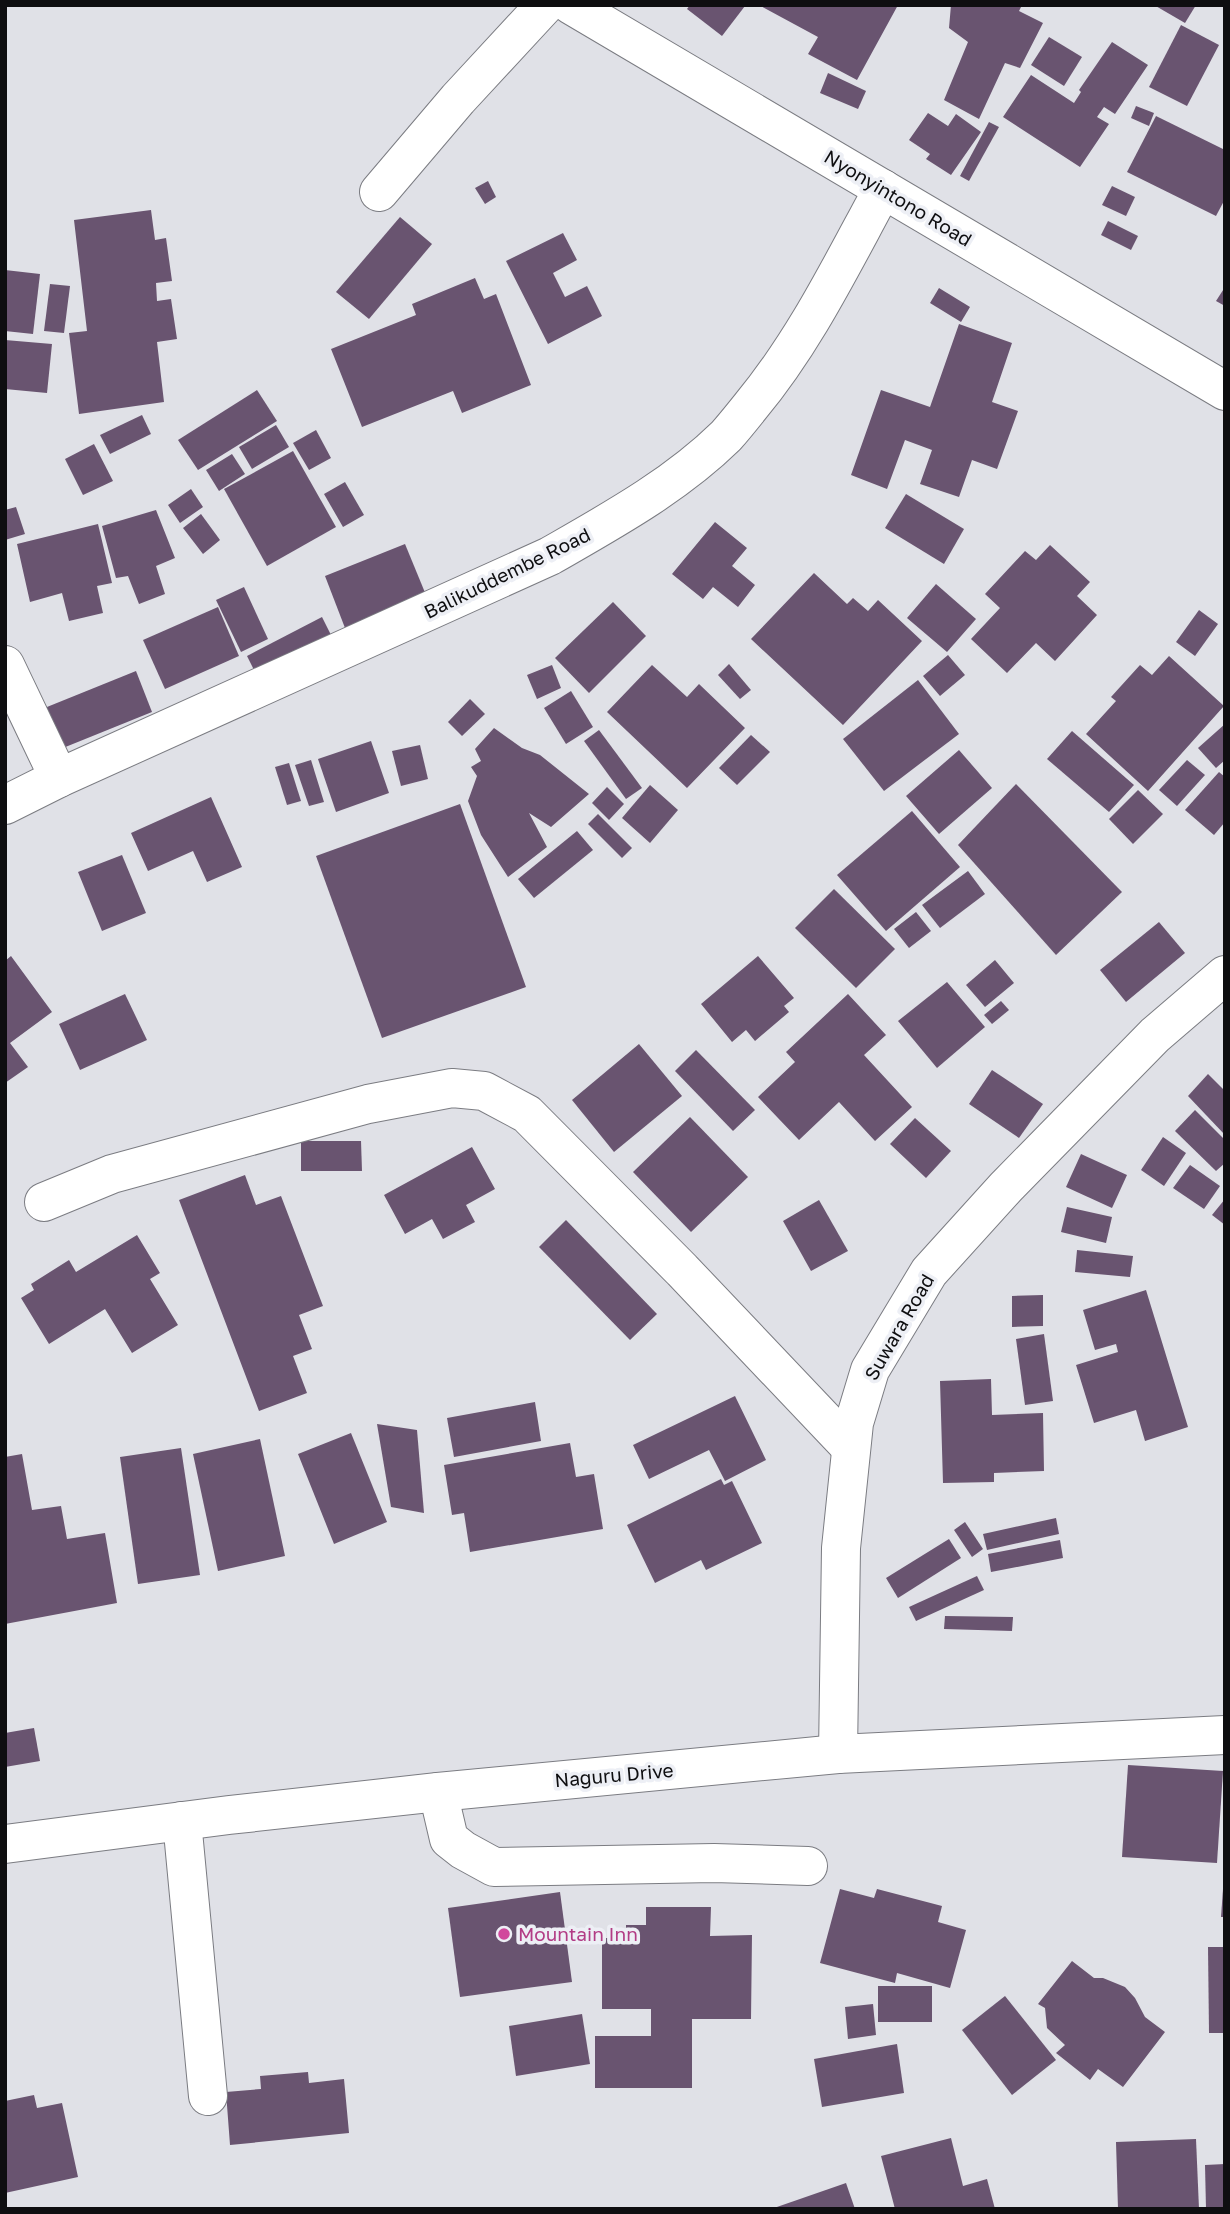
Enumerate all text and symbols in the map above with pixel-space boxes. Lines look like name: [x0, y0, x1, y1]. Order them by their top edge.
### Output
street label: Nyonyintono Road: [820, 144, 976, 251]
street label: Balikuddembe Road: [420, 522, 594, 623]
street label: Suwara Road: [859, 1270, 938, 1384]
street label: Naguru Drive: [554, 1758, 674, 1791]
place label: Mountain Inn: [518, 1922, 638, 1945]
marker: Mountain Inn: [496, 1926, 512, 1942]

